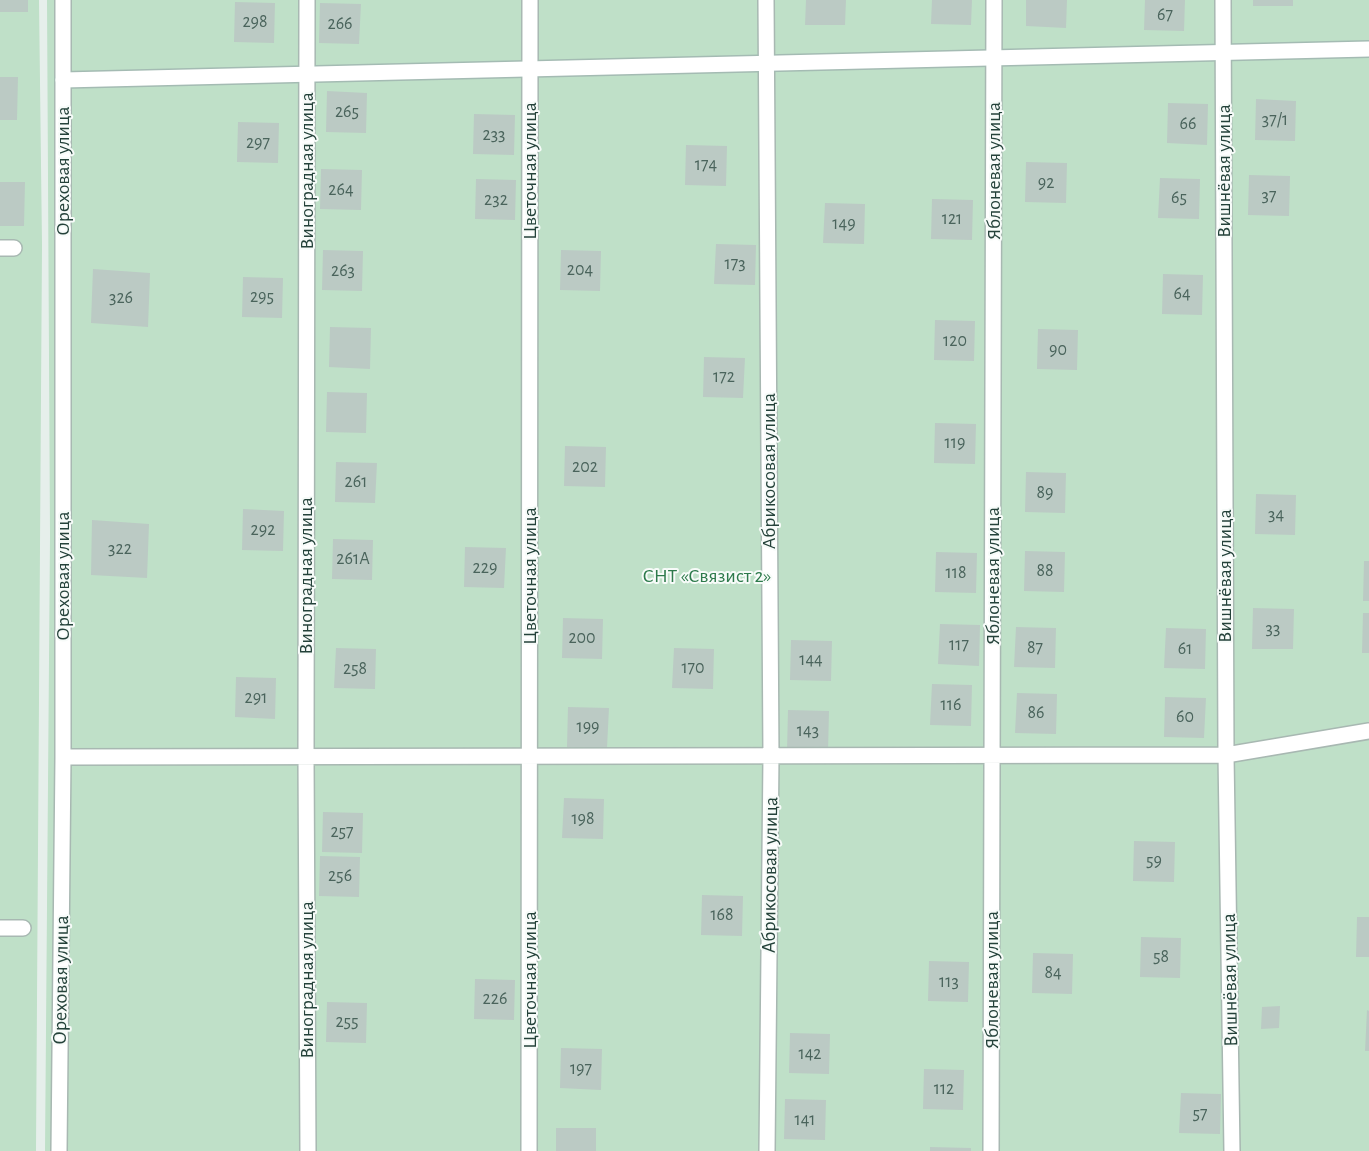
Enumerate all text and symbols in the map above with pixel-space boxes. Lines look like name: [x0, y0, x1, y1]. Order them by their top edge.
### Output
house number: 67: [1157, 4, 1173, 26]
house number: 298: [242, 11, 268, 33]
house number: 266: [327, 13, 353, 35]
street label: Виноградная улица: [295, 92, 319, 250]
house number: 265: [335, 101, 359, 123]
street label: Цветочная улица: [518, 102, 542, 240]
street label: Яблоневая улица: [982, 102, 1006, 240]
street label: Вишнёвая улица: [1212, 104, 1236, 238]
street label: Ореховая улица: [51, 106, 75, 236]
house number: 37/1: [1262, 109, 1288, 131]
house number: 66: [1180, 113, 1196, 135]
house number: 233: [482, 124, 506, 146]
house number: 297: [246, 132, 270, 154]
house number: 174: [695, 154, 717, 176]
house number: 92: [1038, 172, 1054, 194]
house number: 264: [328, 179, 354, 201]
house number: 37: [1262, 185, 1276, 207]
house number: 65: [1171, 187, 1187, 209]
house number: 232: [484, 189, 508, 211]
house number: 121: [942, 208, 962, 230]
house number: 149: [832, 213, 856, 235]
house number: 173: [724, 253, 746, 275]
house number: 204: [567, 259, 593, 281]
house number: 263: [331, 260, 355, 282]
house number: 64: [1173, 283, 1191, 305]
house number: 295: [250, 286, 274, 308]
house number: 326: [109, 287, 133, 309]
house number: 120: [943, 330, 967, 352]
house number: 90: [1049, 339, 1067, 361]
house number: 172: [713, 366, 735, 388]
street label: Абрикосовая улица: [757, 393, 781, 549]
house number: 119: [945, 432, 965, 454]
house number: 202: [572, 456, 598, 478]
house number: 261: [345, 471, 367, 493]
house number: 89: [1037, 482, 1053, 504]
street label: Виноградная улица: [294, 497, 318, 655]
house number: 34: [1268, 504, 1284, 526]
street label: Цветочная улица: [518, 507, 542, 645]
street label: Яблоневая улица: [981, 507, 1005, 645]
street label: Вишнёвая улица: [1213, 509, 1237, 643]
street label: Ореховая улица: [51, 511, 75, 641]
house number: 292: [251, 519, 275, 541]
house number: 322: [108, 538, 132, 560]
house number: 261А: [336, 548, 370, 570]
house number: 229: [473, 557, 497, 579]
house number: 88: [1036, 560, 1054, 582]
house number: 118: [946, 562, 966, 584]
park label: СНТ «Связист 2»: [643, 564, 771, 588]
house number: 33: [1266, 618, 1280, 640]
house number: 200: [568, 627, 596, 649]
house number: 117: [949, 634, 969, 656]
house number: 87: [1027, 637, 1043, 659]
house number: 61: [1178, 638, 1192, 660]
house number: 144: [799, 649, 823, 671]
house number: 170: [681, 657, 705, 679]
house number: 258: [343, 658, 367, 680]
house number: 291: [245, 687, 267, 709]
house number: 116: [941, 694, 961, 716]
house number: 86: [1028, 702, 1044, 724]
house number: 60: [1176, 706, 1194, 728]
house number: 199: [576, 716, 600, 738]
house number: 143: [797, 720, 819, 742]
street label: Абрикосовая улица: [757, 797, 783, 953]
house number: 198: [571, 808, 595, 830]
house number: 257: [330, 821, 354, 843]
house number: 59: [1146, 850, 1162, 872]
house number: 256: [328, 865, 352, 887]
street label: Виноградная улица: [295, 901, 319, 1059]
house number: 168: [710, 904, 734, 926]
street label: Цветочная улица: [518, 911, 542, 1049]
street label: Яблоневая улица: [980, 911, 1004, 1049]
street label: Вишнёвая улица: [1217, 913, 1243, 1047]
street label: Ореховая улица: [48, 915, 74, 1045]
house number: 58: [1153, 946, 1169, 968]
house number: 84: [1044, 962, 1062, 984]
house number: 113: [939, 971, 959, 993]
house number: 226: [483, 988, 507, 1010]
house number: 255: [335, 1011, 359, 1033]
house number: 142: [798, 1043, 822, 1065]
house number: 197: [570, 1058, 592, 1080]
house number: 112: [934, 1078, 954, 1100]
house number: 57: [1192, 1103, 1208, 1125]
house number: 141: [794, 1109, 816, 1131]

